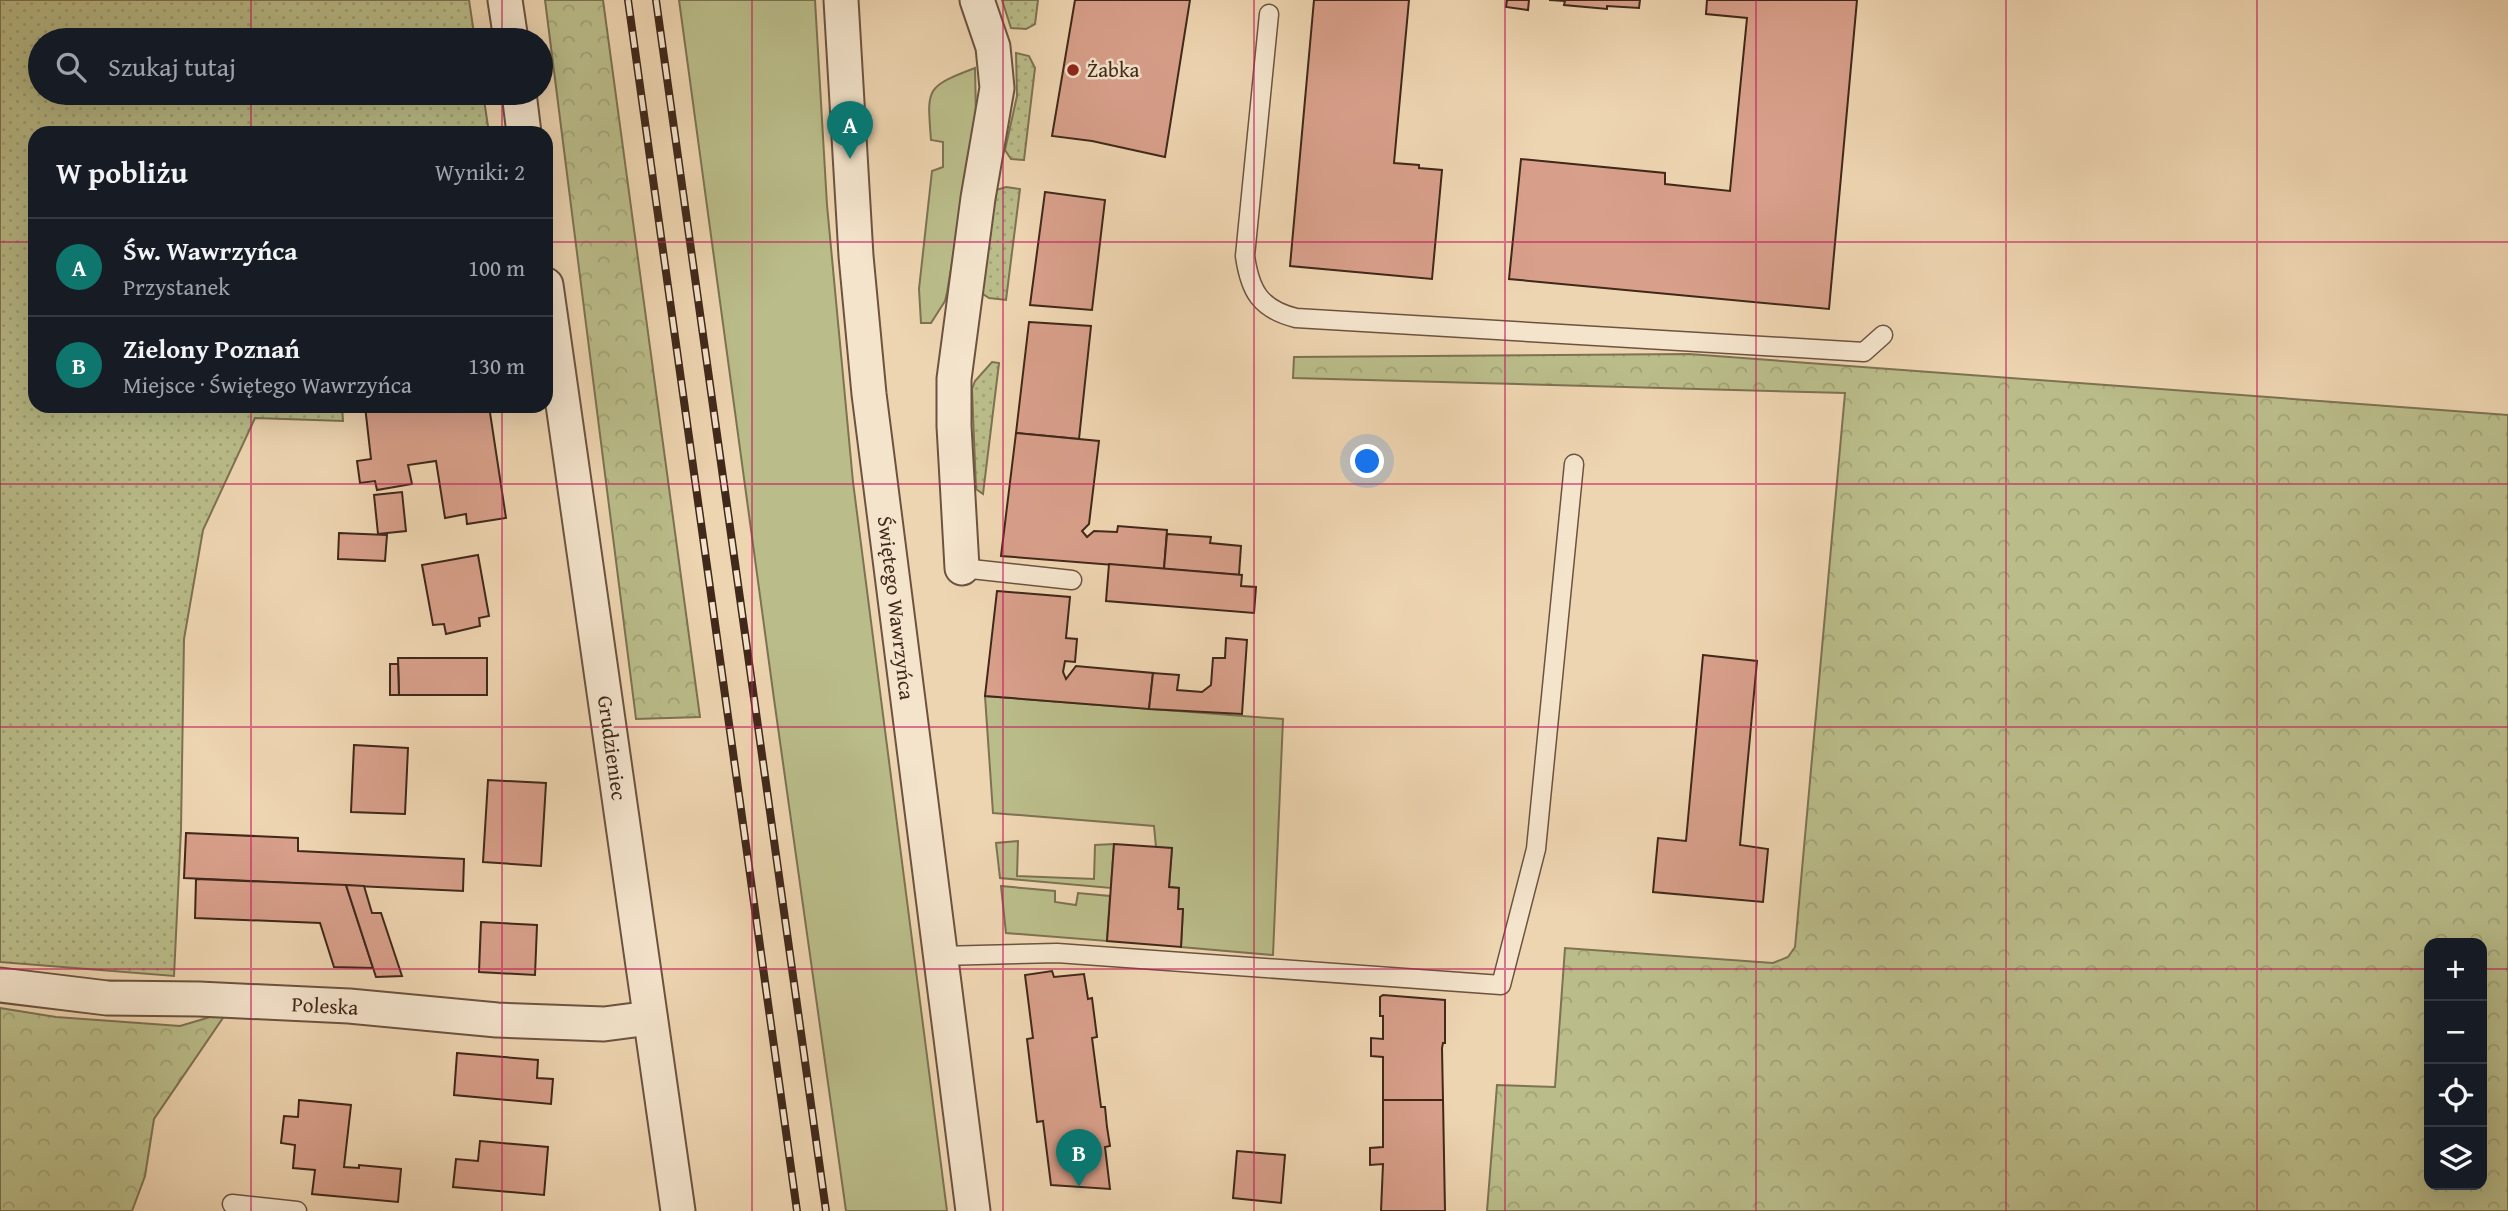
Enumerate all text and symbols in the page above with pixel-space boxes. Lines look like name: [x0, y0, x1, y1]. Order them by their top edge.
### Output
search box: [28, 28, 553, 105]
text: Szukaj tutaj: [108, 47, 236, 86]
icon: search: [52, 48, 90, 86]
place label: Żabka: [1087, 54, 1140, 85]
marker: Żabka: [1065, 62, 1081, 78]
pin: A: [827, 101, 873, 159]
text: W pobliżu: [56, 150, 188, 194]
text: Wyniki: 2: [435, 155, 525, 188]
text: Św. Wawrzyńca: [123, 231, 298, 270]
text: A: [72, 251, 86, 284]
text: 100 m: [468, 251, 525, 284]
text: Przystanek: [123, 270, 230, 303]
text: Zielony Poznań: [123, 329, 300, 368]
text: B: [72, 349, 86, 382]
text: 130 m: [468, 349, 525, 382]
text: Miejsce · Świętego Wawrzyńca: [123, 368, 412, 401]
your location: [1350, 444, 1384, 478]
street label: Świętego Wawrzyńca: [870, 514, 923, 702]
street label: Grudzieniec: [590, 694, 635, 802]
map controls: [2424, 938, 2487, 1190]
button: +: [2424, 938, 2487, 1001]
street label: Poleska: [291, 988, 359, 1023]
button: −: [2424, 1001, 2487, 1064]
button: locate: [2424, 1064, 2487, 1127]
button: layers: [2424, 1127, 2487, 1190]
pin: B: [1056, 1129, 1102, 1187]

